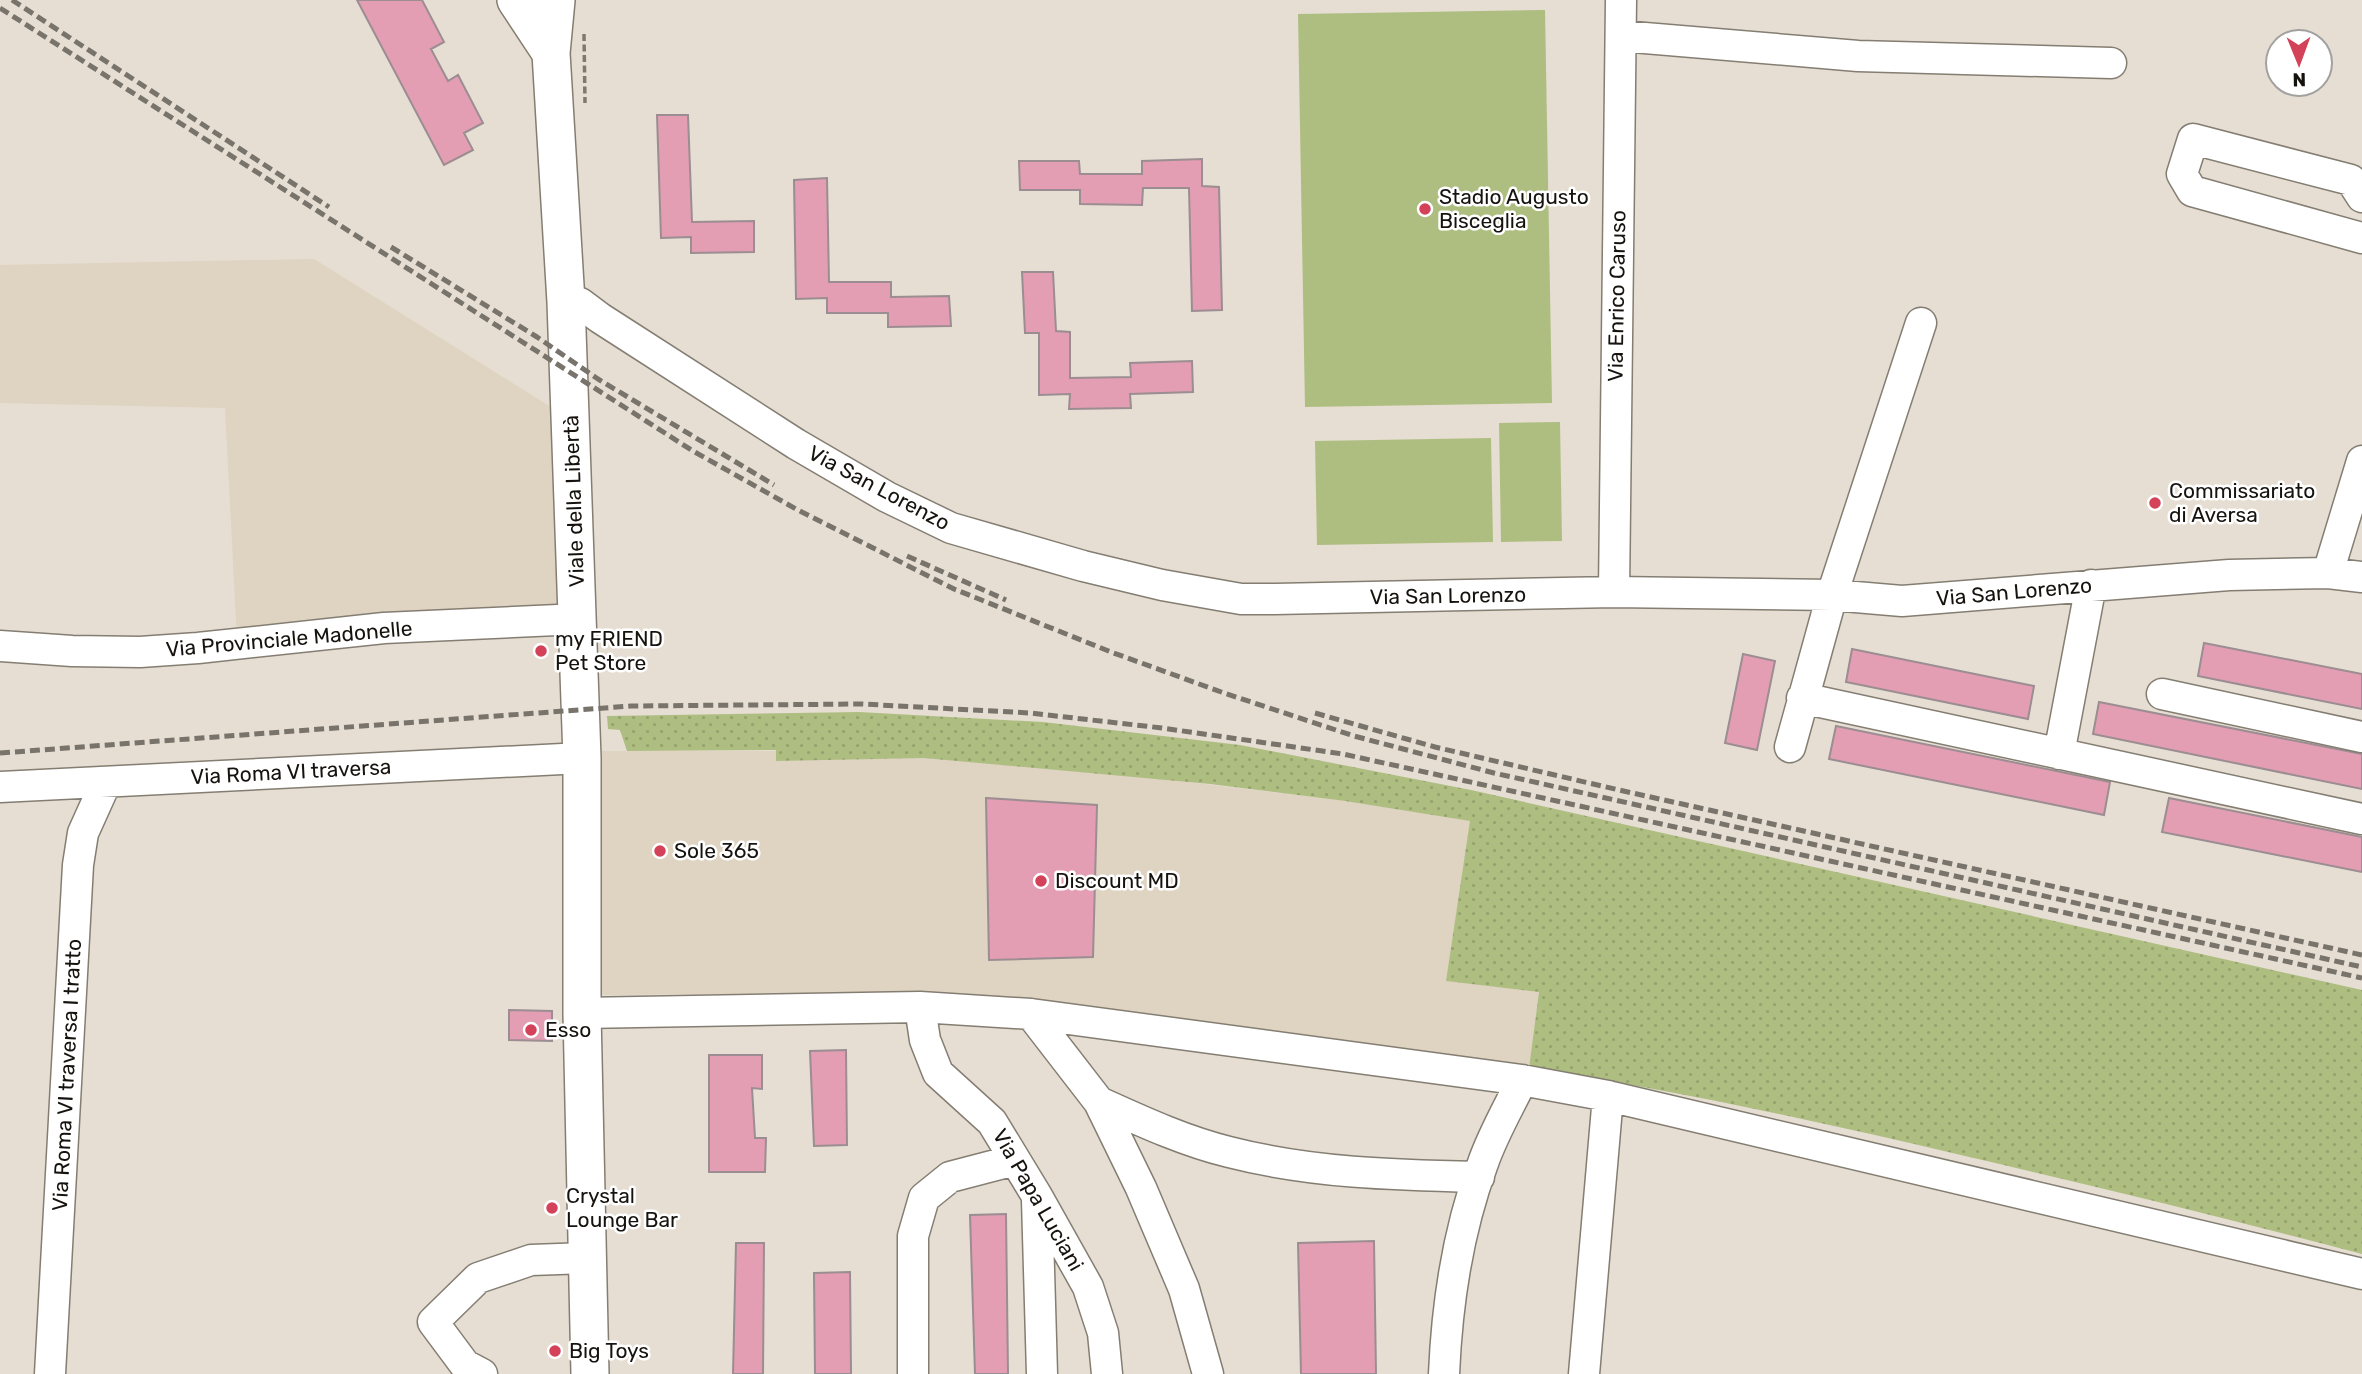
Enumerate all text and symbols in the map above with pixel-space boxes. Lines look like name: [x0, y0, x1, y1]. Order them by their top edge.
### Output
north arrow: [2264, 28, 2334, 98]
text: N: [2292, 68, 2306, 91]
place label: Stadio Augusto Bisceglia: [1439, 184, 1589, 233]
marker: Stadio Augusto Bisceglia: [1417, 201, 1433, 217]
street label: Via Enrico Caruso: [1603, 210, 1630, 382]
street label: Viale della Libertà: [558, 414, 589, 588]
street label: Via San Lorenzo: [804, 440, 954, 535]
place label: Commissariato di Aversa: [2169, 478, 2315, 527]
marker: Commissariato di Aversa: [2147, 495, 2163, 511]
street label: Via San Lorenzo: [1935, 572, 2093, 611]
street label: Via San Lorenzo: [1370, 582, 1526, 609]
street label: Via Provinciale Madonelle: [165, 615, 413, 662]
place label: my FRIEND Pet Store: [555, 626, 663, 675]
marker: my FRIEND Pet Store: [533, 643, 549, 659]
street label: Via Roma VI traversa: [190, 754, 392, 789]
place label: Sole 365: [674, 838, 759, 863]
marker: Sole 365: [652, 843, 668, 859]
place label: Discount MD: [1055, 868, 1179, 893]
marker: Discount MD: [1033, 873, 1049, 889]
street label: Via Roma VI traversa I tratto: [47, 938, 86, 1212]
place label: Esso: [545, 1017, 591, 1042]
marker: Esso: [523, 1022, 539, 1038]
street label: Via Papa Luciani: [988, 1124, 1089, 1275]
place label: Crystal Lounge Bar: [566, 1183, 678, 1232]
marker: Crystal Lounge Bar: [544, 1200, 560, 1216]
place label: Big Toys: [569, 1338, 649, 1363]
marker: Big Toys: [547, 1343, 563, 1359]

